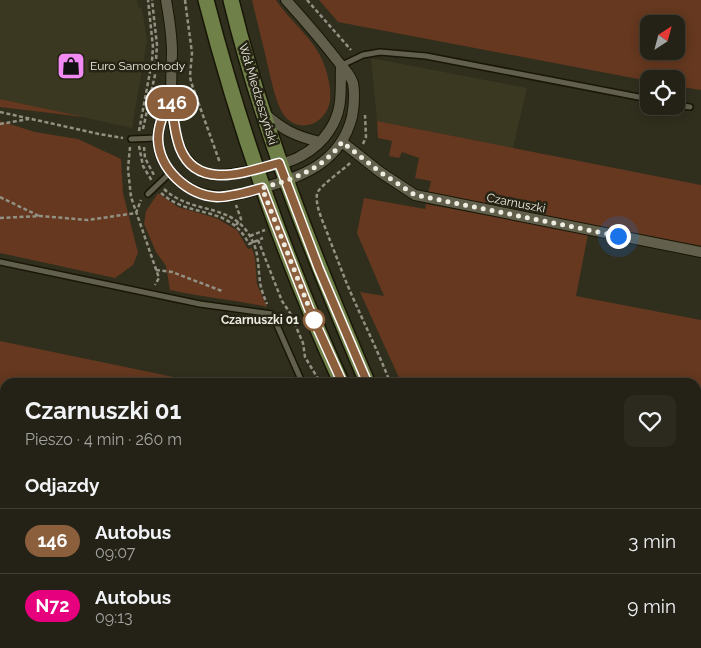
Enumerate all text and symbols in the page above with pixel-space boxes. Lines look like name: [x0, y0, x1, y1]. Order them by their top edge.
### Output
north arrow: [640, 15, 685, 60]
map controls: [640, 15, 685, 115]
street label: Wał Miedzeszyński: [236, 42, 280, 146]
shop icon: Euro Samochody: [56, 51, 86, 81]
place label: Euro Samochody: [90, 59, 186, 73]
button: locate: [640, 70, 685, 115]
line badge: 146: [143, 87, 201, 119]
text: 146: [157, 92, 187, 113]
street label: Czarnuszki: [485, 190, 547, 216]
your location: [606, 224, 631, 249]
marker: Czarnuszki 01: [303, 309, 325, 331]
place label: Czarnuszki 01: [221, 313, 299, 327]
button: heart: [624, 395, 676, 447]
text: Czarnuszki 01: [25, 396, 181, 425]
text: Pieszo · 4 min · 260 m: [25, 430, 182, 449]
text: Odjazdy: [25, 474, 99, 496]
text: Autobus: [95, 521, 171, 543]
text: 146: [37, 530, 68, 551]
text: 3 min: [628, 530, 676, 552]
text: 09:07: [95, 543, 135, 562]
text: Autobus: [95, 586, 171, 608]
text: N72: [36, 595, 69, 616]
text: 9 min: [627, 595, 676, 617]
text: 09:13: [95, 608, 133, 627]

